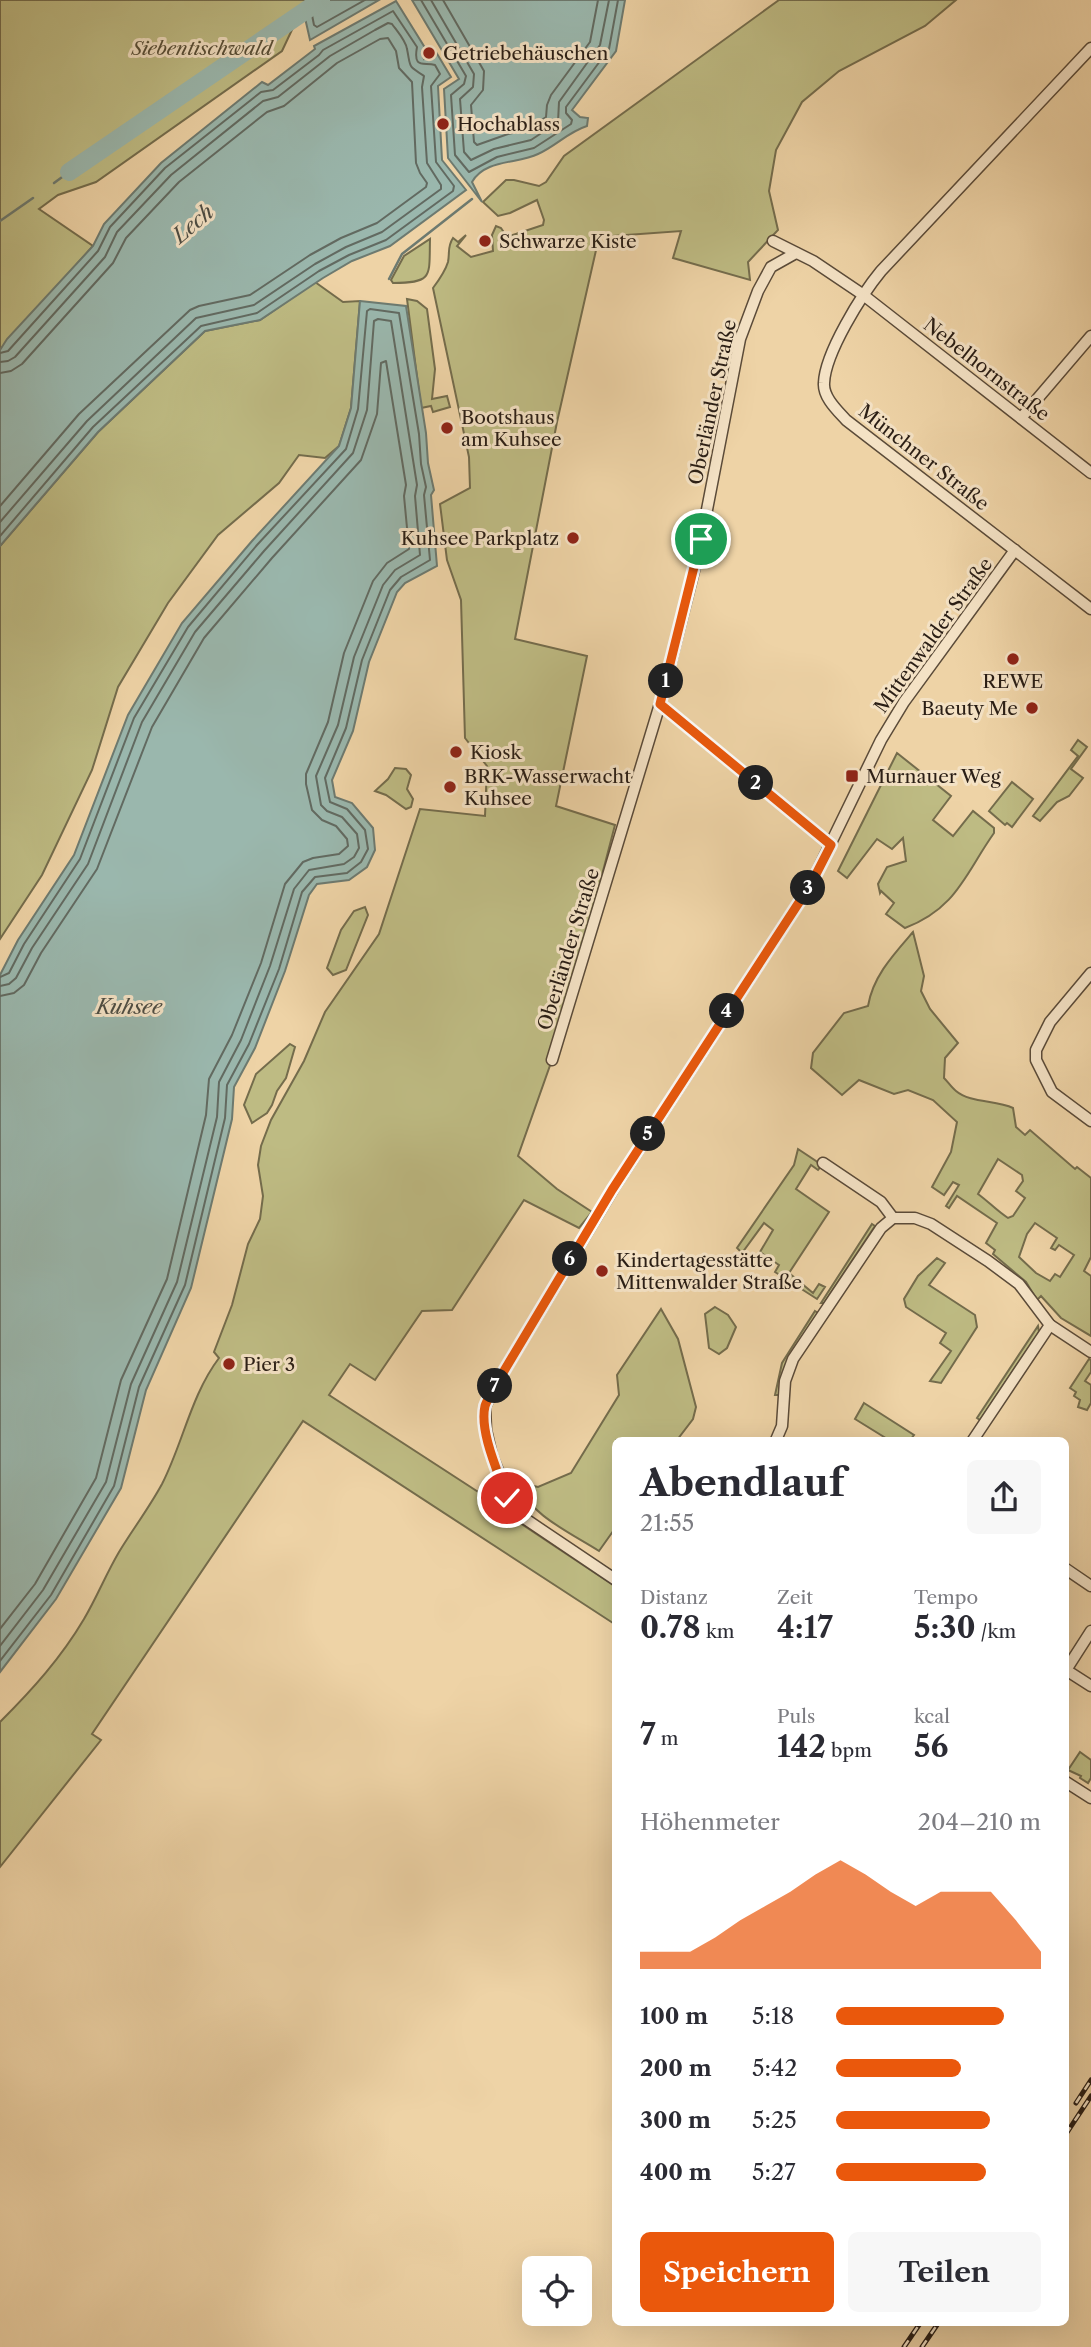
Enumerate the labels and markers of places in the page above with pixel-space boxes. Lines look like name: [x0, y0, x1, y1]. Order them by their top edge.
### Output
place label: Getriebehäuschen: [443, 42, 609, 65]
marker: Getriebehäuschen: [421, 45, 437, 61]
place label: Hochablass: [457, 113, 560, 136]
marker: Hochablass: [435, 116, 451, 132]
place label: Schwarze Kiste: [499, 230, 637, 253]
marker: Schwarze Kiste: [477, 233, 493, 249]
place label: Bootshaus am Kuhsee: [461, 406, 562, 451]
marker: Bootshaus am Kuhsee: [439, 420, 455, 436]
pin: [671, 509, 731, 569]
place label: Kuhsee Parkplatz: [401, 527, 559, 550]
marker: Kuhsee Parkplatz: [565, 530, 581, 546]
marker: REWE: [1005, 651, 1021, 667]
pin: 1: [648, 664, 684, 698]
place label: REWE: [983, 670, 1043, 693]
place label: Baeuty Me: [921, 697, 1018, 720]
marker: Baeuty Me: [1024, 700, 1040, 716]
place label: Kiosk: [470, 741, 522, 764]
marker: Kiosk: [448, 744, 464, 760]
place label: BRK-Wasserwacht Kuhsee: [464, 765, 631, 810]
place label: Murnauer Weg: [866, 765, 1002, 788]
pin: 2: [738, 766, 774, 800]
marker: Murnauer Weg: [844, 768, 860, 784]
marker: BRK-Wasserwacht Kuhsee: [442, 779, 458, 795]
pin: 3: [790, 870, 826, 906]
pin: 4: [710, 993, 744, 1028]
pin: 5: [630, 1116, 666, 1152]
pin: 6: [552, 1242, 588, 1276]
place label: Kindertagesstätte Mittenwalder Straße: [616, 1249, 802, 1294]
marker: Kindertagesstätte Mittenwalder Straße: [594, 1263, 610, 1279]
place label: Pier 3: [243, 1353, 295, 1376]
marker: Pier 3: [221, 1356, 237, 1372]
pin: 7: [477, 1368, 512, 1404]
pin: [477, 1468, 537, 1528]

